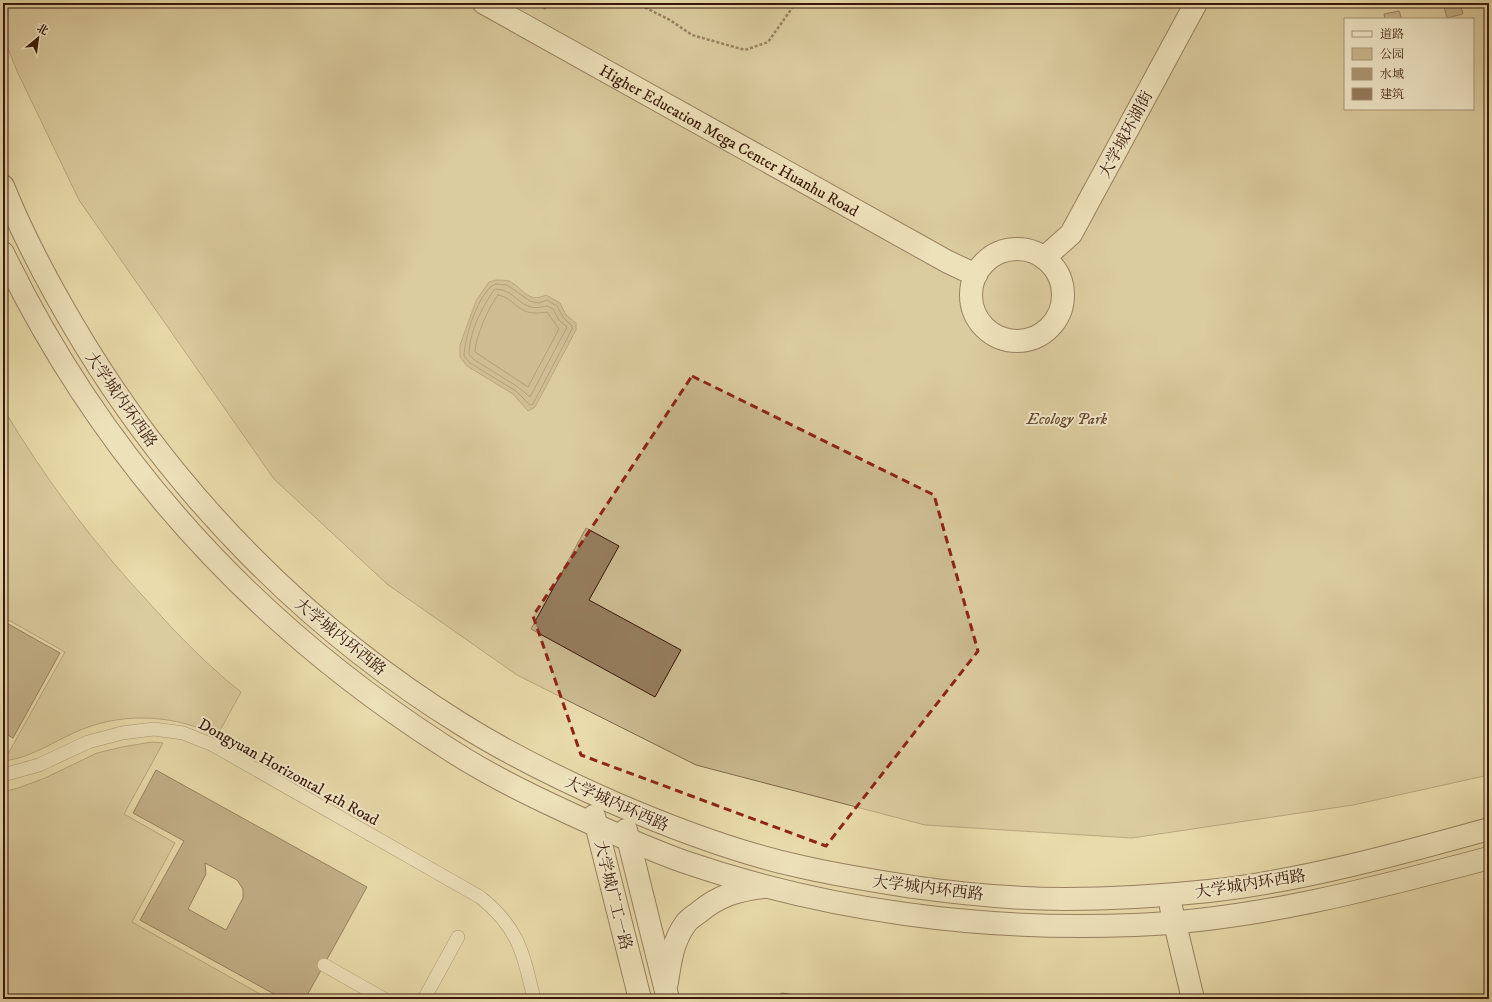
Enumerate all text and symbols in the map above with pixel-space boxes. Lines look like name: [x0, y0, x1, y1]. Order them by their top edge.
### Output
north arrow: [18, 18, 58, 58]
legend: [1344, 18, 1474, 110]
text: 北: [34, 21, 51, 39]
text: 道路: [1380, 27, 1404, 42]
text: 公园: [1380, 47, 1404, 62]
street label: Higher Education Mega Center Huanhu Road: [596, 61, 862, 221]
text: 水域: [1380, 67, 1404, 82]
street label: 大学城环湖街: [1095, 87, 1157, 182]
text: 建筑: [1380, 87, 1404, 102]
street label: 大学城内环西路: [81, 348, 161, 451]
park label: Ecology Park: [1026, 409, 1108, 429]
street label: 大学城内环西路: [291, 594, 390, 680]
street label: Dongyuan Horizontal 4th Road: [195, 714, 382, 830]
street label: 大学城内环西路: [561, 772, 672, 836]
street label: 大学城广工一路: [590, 838, 636, 952]
street label: 大学城内环西路: [1193, 865, 1307, 903]
street label: 大学城内环西路: [871, 871, 985, 905]

